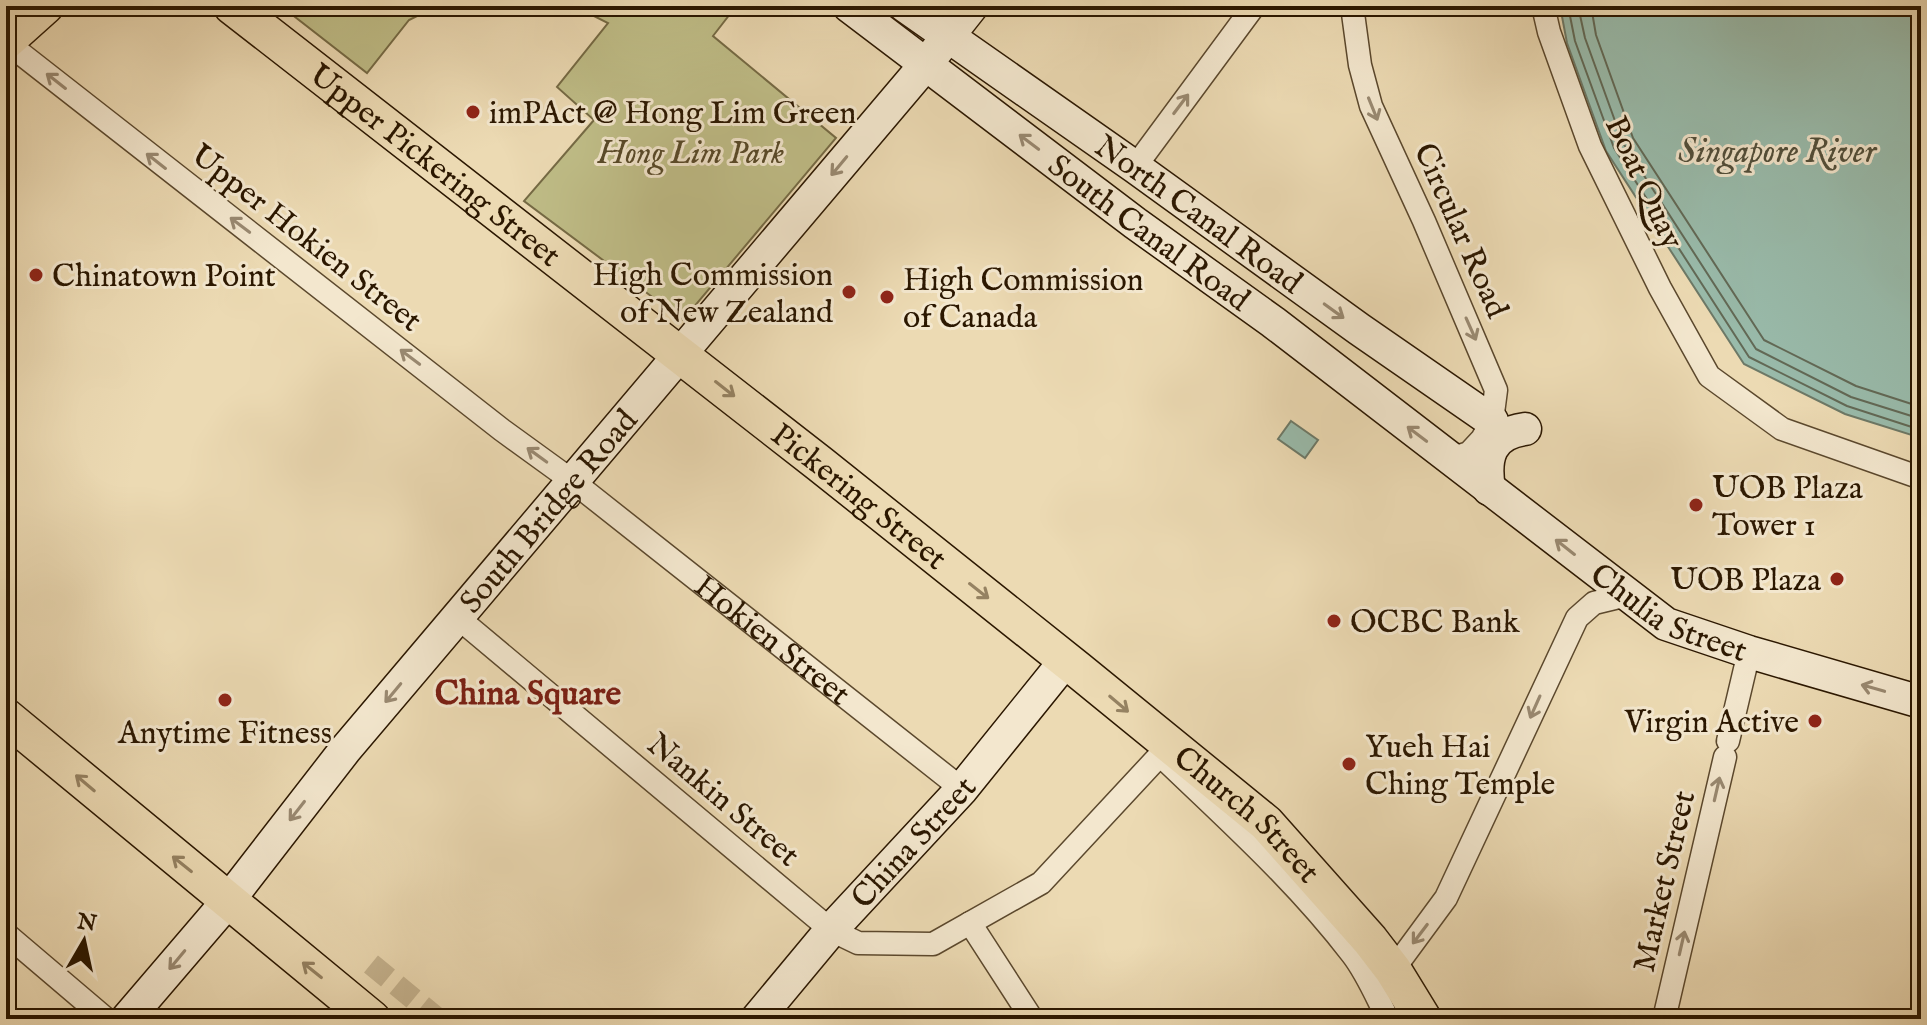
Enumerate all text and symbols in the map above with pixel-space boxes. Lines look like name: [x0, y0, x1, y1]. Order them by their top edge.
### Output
street label: Upper Pickering Street: [300, 56, 568, 277]
one-way arrow: [46, 73, 67, 90]
place label: imPAct @ Hong Lim Green: [489, 94, 856, 135]
one-way arrow: [1173, 94, 1190, 116]
one-way arrow: [1366, 96, 1381, 120]
marker: imPAct @ Hong Lim Green: [464, 103, 482, 121]
street label: Boat Quay: [1594, 110, 1691, 256]
street label: North Canal Road: [1086, 127, 1310, 305]
water label: Singapore River: [1678, 131, 1877, 174]
one-way arrow: [1018, 133, 1040, 150]
park label: Hong Lim Park: [597, 134, 784, 175]
street label: Upper Hokien Street: [182, 136, 429, 342]
street label: Circular Road: [1403, 137, 1517, 326]
street label: South Canal Road: [1039, 146, 1258, 322]
one-way arrow: [146, 152, 167, 169]
one-way arrow: [830, 155, 848, 176]
one-way arrow: [230, 217, 251, 234]
place label: High Commission of New Zealand: [592, 256, 834, 334]
place label: Chinatown Point: [52, 257, 276, 298]
place label: High Commission of Canada: [903, 261, 1144, 339]
marker: Chinatown Point: [27, 266, 45, 284]
marker: High Commission of New Zealand: [840, 283, 858, 301]
marker: High Commission of Canada: [878, 288, 896, 306]
one-way arrow: [1322, 303, 1344, 320]
one-way arrow: [1465, 317, 1480, 341]
one-way arrow: [400, 349, 422, 365]
one-way arrow: [714, 381, 735, 398]
street label: South Bridge Road: [452, 401, 648, 623]
street label: Pickering Street: [762, 415, 954, 580]
one-way arrow: [1407, 426, 1428, 443]
one-way arrow: [526, 447, 548, 463]
place label: UOB Plaza Tower 1: [1712, 469, 1863, 547]
marker: UOB Plaza Tower 1: [1687, 496, 1705, 514]
one-way arrow: [1555, 539, 1576, 556]
street label: Chulia Street: [1581, 555, 1752, 673]
place label: UOB Plaza: [1670, 561, 1821, 602]
street label: Hokien Street: [685, 567, 858, 716]
marker: UOB Plaza: [1828, 570, 1846, 588]
one-way arrow: [968, 582, 989, 599]
place label: OCBC Bank: [1350, 603, 1520, 644]
marker: OCBC Bank: [1325, 612, 1343, 630]
district label: China Square: [435, 673, 622, 716]
one-way arrow: [1861, 680, 1887, 695]
one-way arrow: [384, 682, 402, 703]
marker: Anytime Fitness: [216, 691, 234, 709]
one-way arrow: [1108, 695, 1129, 712]
one-way arrow: [1527, 695, 1542, 719]
place label: Virgin Active: [1623, 703, 1799, 744]
marker: Virgin Active: [1806, 712, 1824, 730]
place label: Anytime Fitness: [117, 714, 332, 755]
street label: Nankin Street: [638, 725, 807, 877]
place label: Yueh Hai Ching Temple: [1365, 728, 1555, 806]
street label: Church Street: [1164, 738, 1328, 893]
marker: Yueh Hai Ching Temple: [1340, 755, 1358, 773]
street label: China Street: [843, 769, 987, 918]
one-way arrow: [75, 774, 96, 792]
one-way arrow: [1710, 777, 1725, 802]
street label: Market Street: [1625, 787, 1706, 976]
one-way arrow: [289, 800, 306, 821]
one-way arrow: [172, 855, 193, 873]
north arrow: [44, 901, 124, 981]
text: N: [74, 908, 98, 939]
one-way arrow: [1411, 923, 1428, 944]
one-way arrow: [1675, 931, 1690, 956]
one-way arrow: [168, 949, 186, 969]
one-way arrow: [302, 961, 323, 978]

